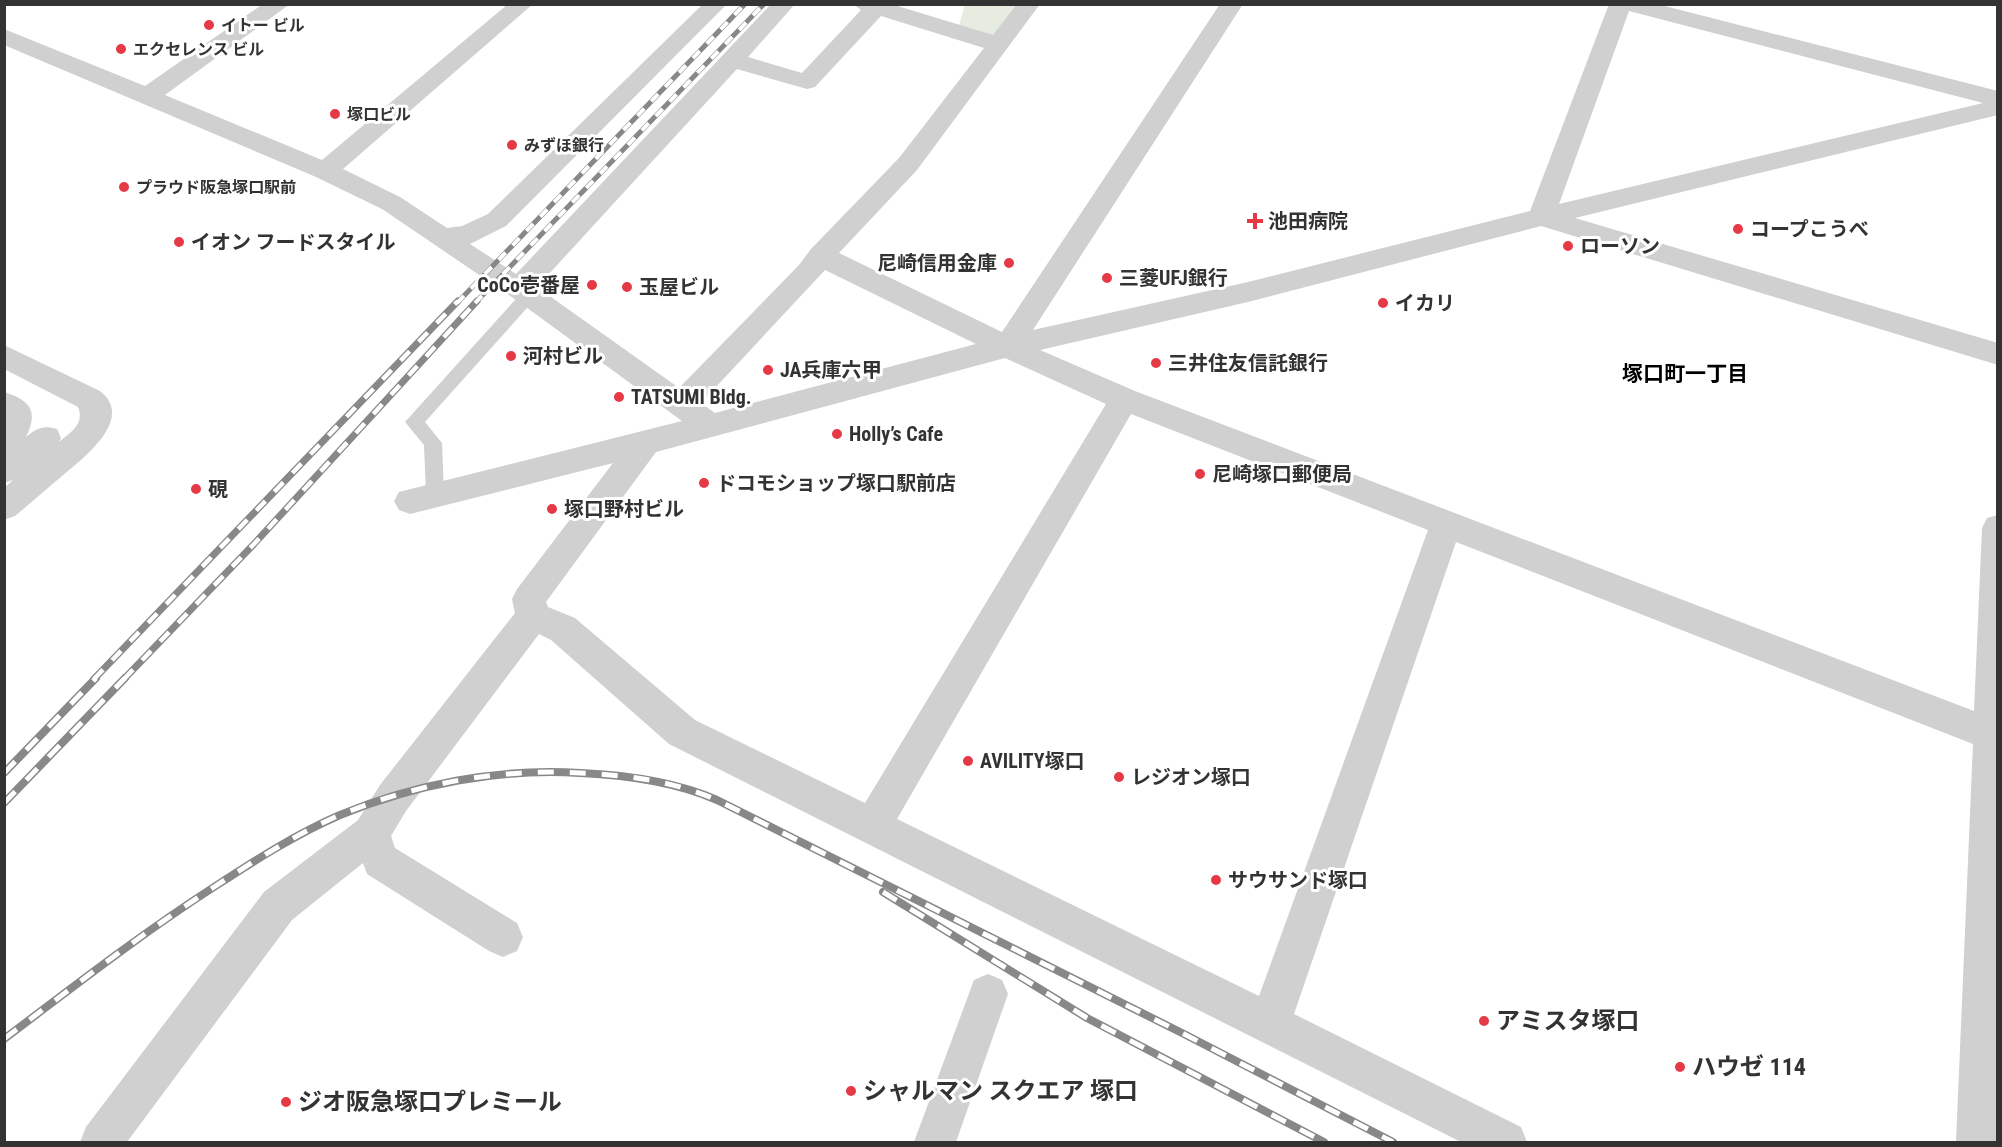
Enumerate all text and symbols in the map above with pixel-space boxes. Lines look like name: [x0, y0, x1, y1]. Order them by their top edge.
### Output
place label: イトー ビル: [221, 16, 305, 35]
marker: イトー ビル: [202, 18, 216, 32]
place label: エクセレンス ビル: [133, 40, 264, 59]
marker: エクセレンス ビル: [114, 42, 128, 56]
place label: 塚口ビル: [347, 105, 411, 124]
marker: 塚口ビル: [328, 107, 342, 121]
place label: みずほ銀行: [524, 136, 604, 155]
marker: みずほ銀行: [505, 138, 519, 152]
place label: プラウド阪急塚口駅前: [136, 178, 296, 197]
marker: プラウド阪急塚口駅前: [117, 180, 131, 194]
place label: 池田病院: [1268, 209, 1348, 233]
marker: 池田病院: [1246, 212, 1264, 230]
place label: コープこうべ: [1750, 217, 1869, 241]
marker: コープこうべ: [1731, 222, 1745, 236]
place label: イオン フードスタイル: [191, 230, 396, 254]
place label: ローソン: [1580, 234, 1660, 258]
marker: イオン フードスタイル: [172, 235, 186, 249]
marker: ローソン: [1561, 239, 1575, 253]
place label: 尼崎信用金庫: [877, 251, 997, 275]
marker: 尼崎信用金庫: [1002, 256, 1016, 270]
place label: 三菱UFJ銀行: [1119, 266, 1228, 290]
marker: 三菱UFJ銀行: [1100, 271, 1114, 285]
place label: CoCo壱番屋: [477, 273, 580, 297]
place label: 玉屋ビル: [639, 275, 719, 299]
marker: CoCo壱番屋: [585, 278, 599, 292]
marker: 玉屋ビル: [620, 280, 634, 294]
place label: イカリ: [1395, 291, 1455, 315]
marker: イカリ: [1376, 296, 1390, 310]
place label: 河村ビル: [523, 344, 603, 368]
marker: 河村ビル: [504, 349, 518, 363]
place label: 三井住友信託銀行: [1168, 351, 1328, 375]
marker: 三井住友信託銀行: [1149, 356, 1163, 370]
place label: JA兵庫六甲: [780, 358, 882, 382]
district label: 塚口町一丁目: [1622, 362, 1748, 386]
marker: JA兵庫六甲: [761, 363, 775, 377]
place label: TATSUMI Bldg.: [631, 385, 752, 409]
marker: TATSUMI Bldg.: [612, 390, 626, 404]
place label: Holly’s Cafe: [849, 422, 943, 446]
marker: Holly’s Cafe: [830, 427, 844, 441]
place label: 尼崎塚口郵便局: [1212, 462, 1352, 486]
marker: 尼崎塚口郵便局: [1193, 467, 1207, 481]
place label: ドコモショップ塚口駅前店: [716, 471, 956, 495]
marker: ドコモショップ塚口駅前店: [697, 476, 711, 490]
place label: 硯: [208, 477, 228, 501]
marker: 硯: [189, 482, 203, 496]
place label: 塚口野村ビル: [564, 497, 684, 521]
marker: 塚口野村ビル: [545, 502, 559, 516]
place label: AVILITY塚口: [980, 749, 1085, 773]
marker: AVILITY塚口: [961, 754, 975, 768]
place label: レジオン塚口: [1131, 765, 1251, 789]
marker: レジオン塚口: [1112, 770, 1126, 784]
place label: サウサンド塚口: [1228, 868, 1368, 892]
marker: サウサンド塚口: [1209, 873, 1223, 887]
place label: アミスタ塚口: [1496, 1007, 1640, 1035]
marker: アミスタ塚口: [1477, 1014, 1491, 1028]
place label: ハウゼ 114: [1692, 1053, 1806, 1081]
marker: ハウゼ 114: [1673, 1060, 1687, 1074]
place label: シャルマン スクエア 塚口: [863, 1077, 1138, 1105]
marker: シャルマン スクエア 塚口: [844, 1084, 858, 1098]
place label: ジオ阪急塚口プレミール: [298, 1088, 562, 1116]
marker: ジオ阪急塚口プレミール: [279, 1095, 293, 1109]

